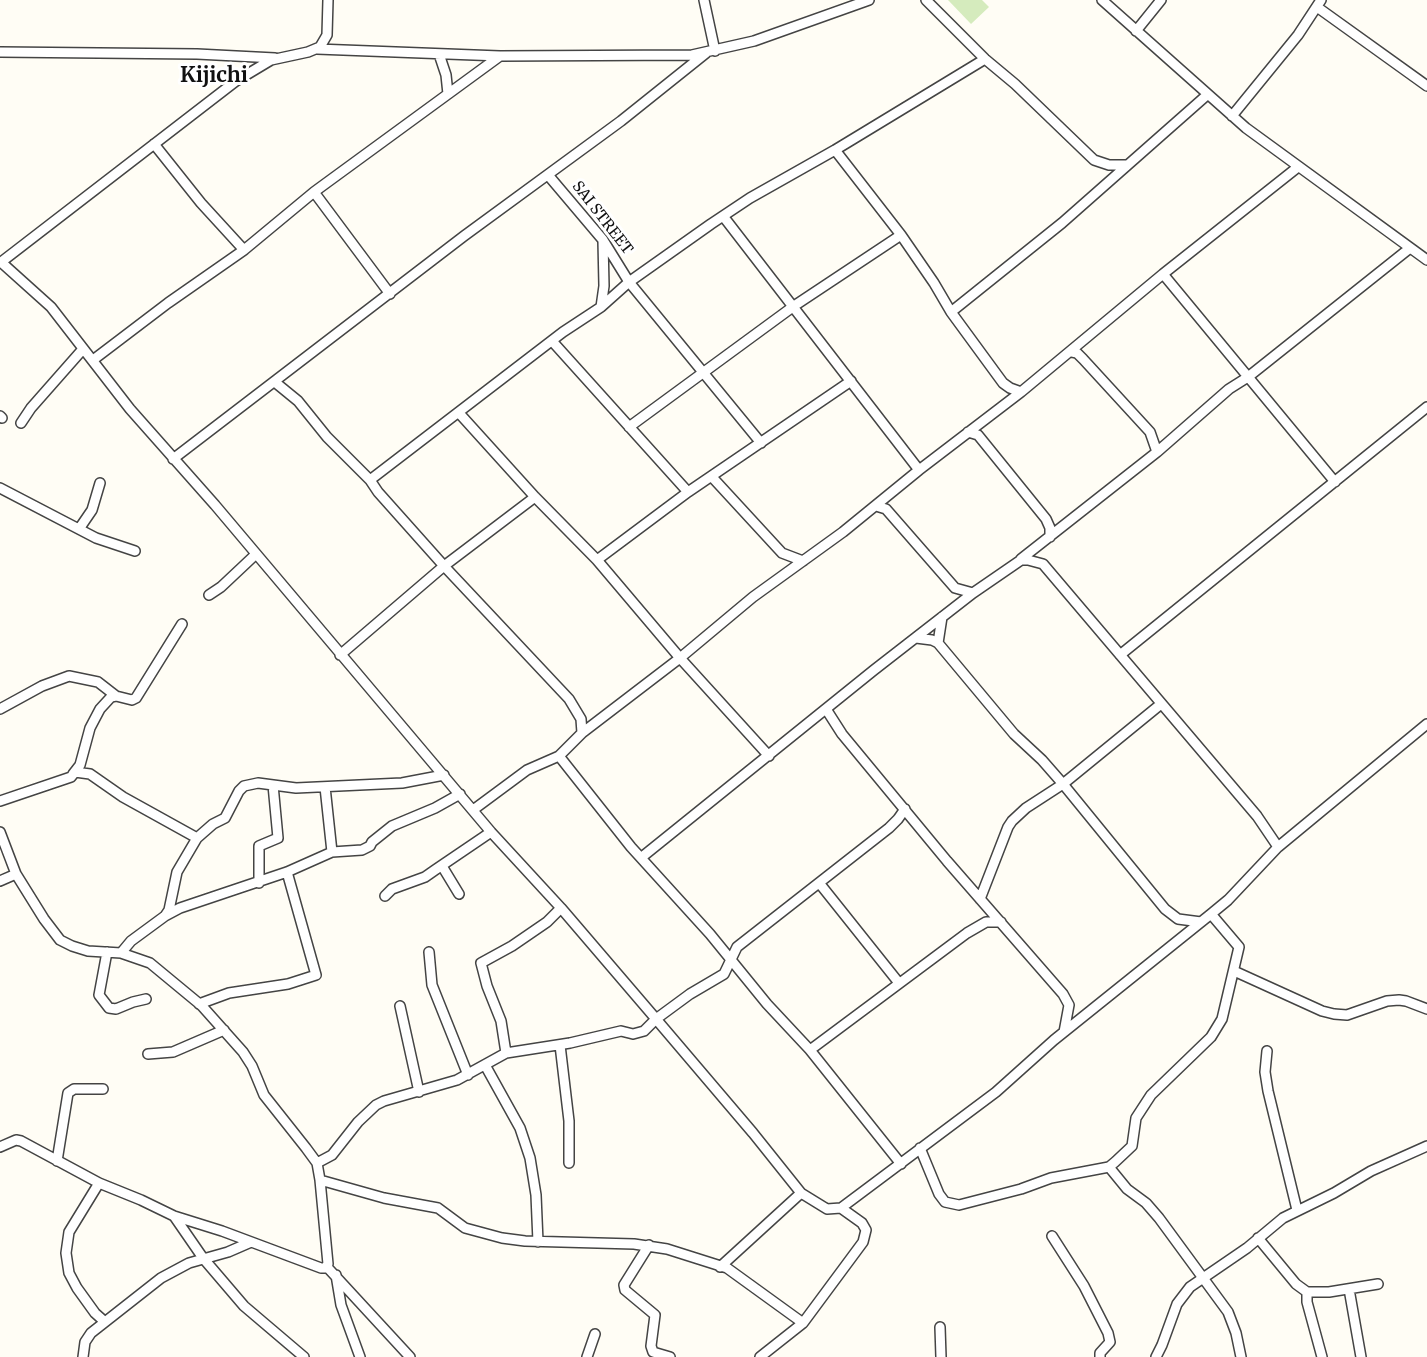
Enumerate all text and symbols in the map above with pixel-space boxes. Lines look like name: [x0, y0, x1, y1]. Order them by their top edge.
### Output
district label: Kijichi: [180, 63, 248, 89]
street label: SAI STREET: [568, 178, 636, 258]

